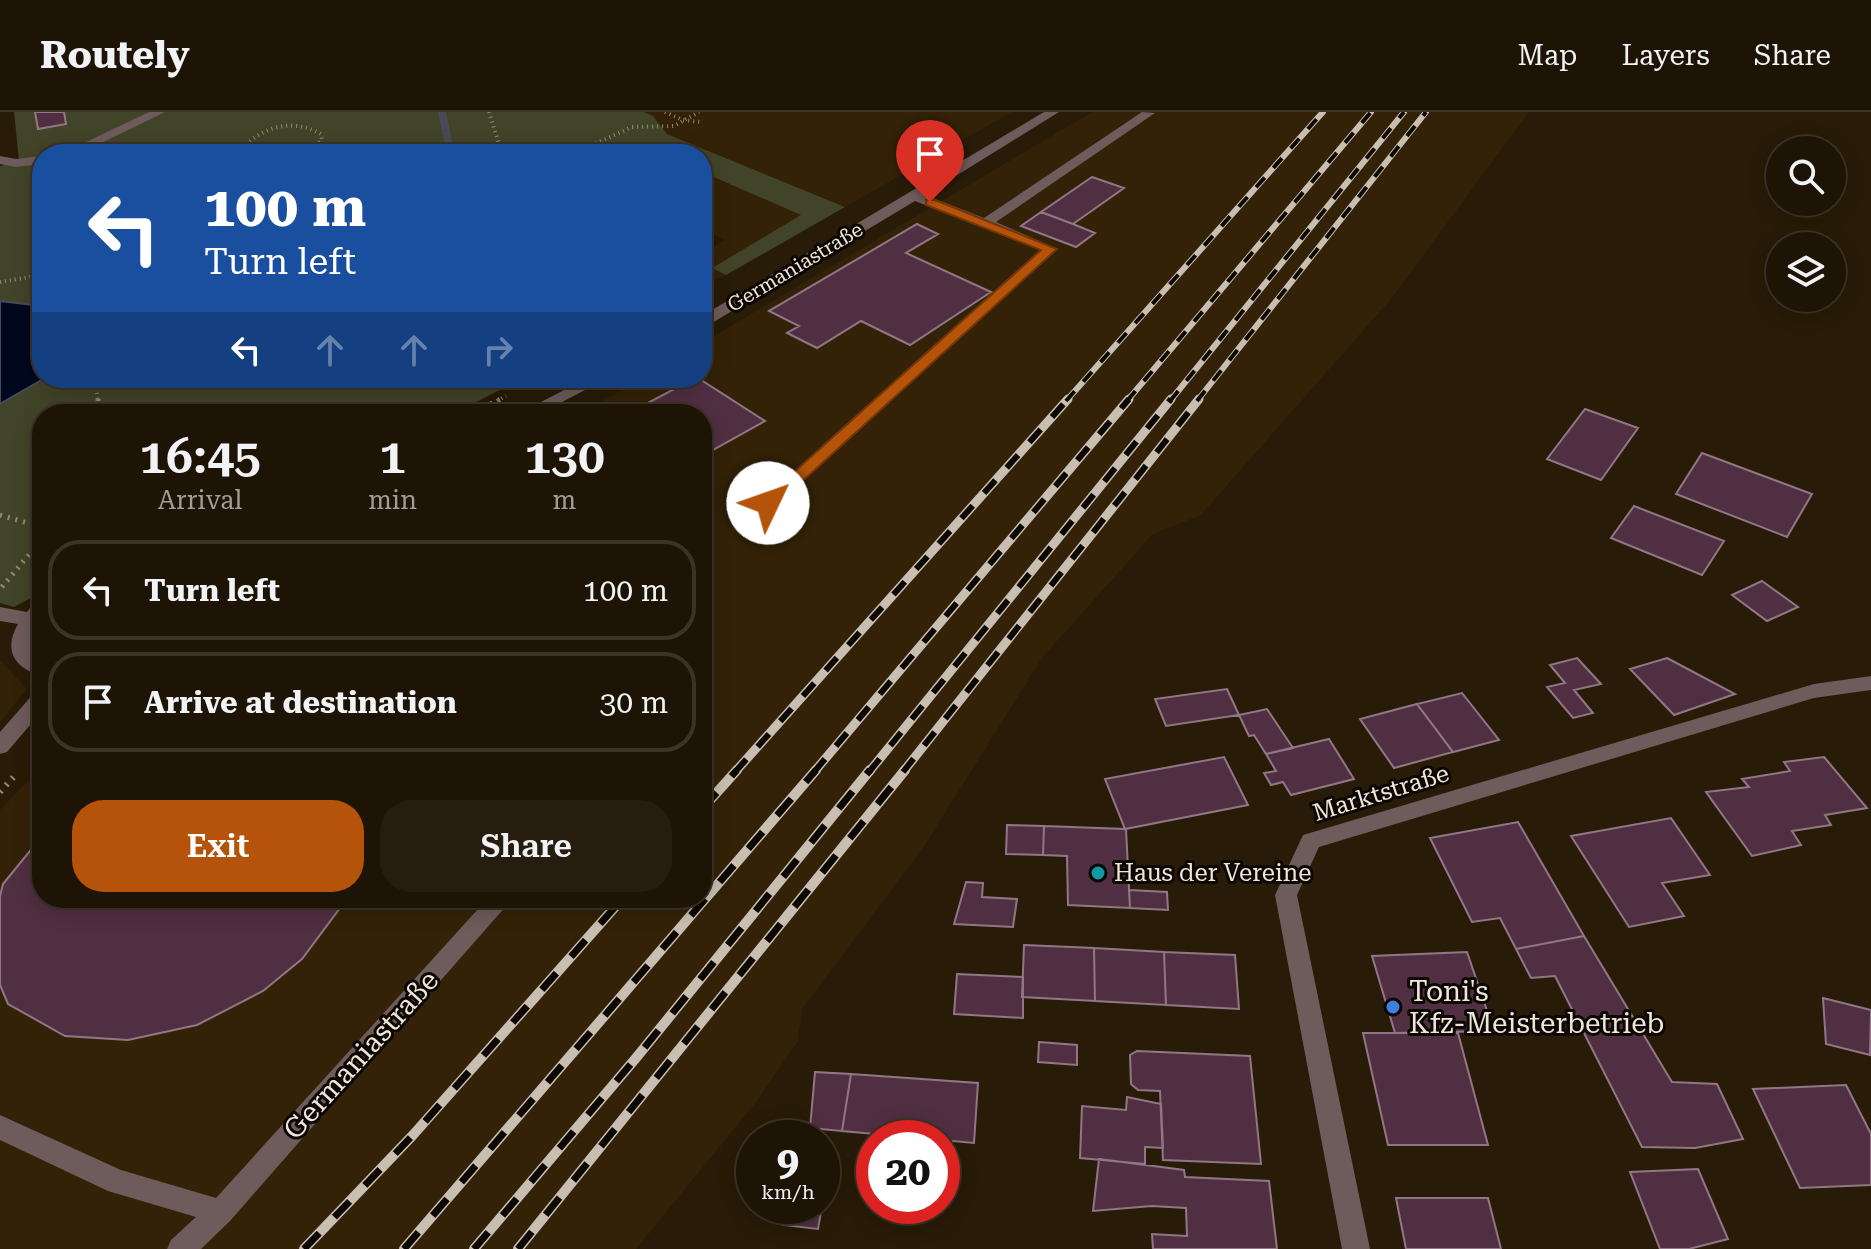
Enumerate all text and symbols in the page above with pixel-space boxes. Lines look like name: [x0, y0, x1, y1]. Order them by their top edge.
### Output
text: Routely: [40, 33, 190, 77]
text: Map: [1518, 39, 1577, 72]
text: Layers: [1621, 39, 1710, 72]
text: Share: [1754, 39, 1831, 72]
pin: [896, 120, 964, 202]
icon: arrive: [908, 132, 952, 176]
map controls: [1766, 136, 1846, 312]
button: search: [1766, 136, 1846, 216]
text: 100 m: [204, 174, 366, 240]
icon: left: [72, 176, 176, 280]
street label: Germaniastraße: [723, 217, 867, 317]
button: layers: [1766, 232, 1846, 312]
text: Turn left: [204, 241, 356, 283]
icon: left: [224, 328, 268, 372]
icon: ahead: [308, 328, 352, 372]
icon: ahead: [392, 328, 436, 372]
icon: right: [476, 328, 520, 372]
text: 16:45: [139, 429, 261, 485]
text: 1: [379, 429, 406, 485]
text: 130: [524, 429, 605, 485]
position arrow: [726, 461, 810, 545]
text: Arrival: [158, 485, 242, 515]
text: min: [368, 485, 417, 515]
text: m: [553, 485, 576, 515]
icon: left: [76, 568, 120, 612]
text: Turn left: [144, 573, 280, 608]
text: 100 m: [583, 573, 668, 608]
icon: arrive: [76, 680, 120, 724]
text: Arrive at destination: [144, 685, 457, 720]
text: 30 m: [599, 685, 668, 720]
street label: Marktstraße: [1310, 759, 1452, 827]
button: Exit: [72, 800, 364, 892]
button: Share: [380, 800, 672, 892]
place label: Haus der Vereine: [1114, 859, 1311, 887]
marker: Haus der Vereine: [1089, 864, 1107, 882]
street label: Germaniastraße: [277, 964, 445, 1146]
place label: Toni's Kfz-Meisterbetrieb: [1409, 975, 1664, 1040]
marker: Toni's Kfz-Meisterbetrieb: [1384, 998, 1402, 1016]
speed limit sign: 20: [856, 1120, 960, 1224]
text: 9: [777, 1138, 799, 1185]
text: km/h: [761, 1180, 815, 1204]

